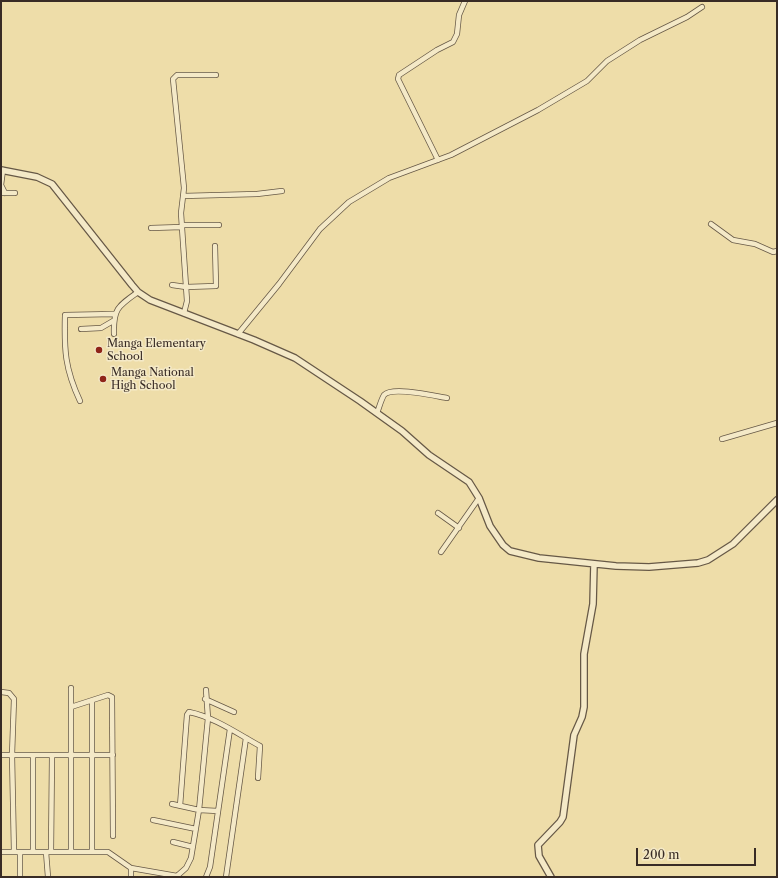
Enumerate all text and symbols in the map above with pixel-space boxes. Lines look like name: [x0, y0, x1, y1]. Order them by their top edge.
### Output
place label: Manga Elementary School: [107, 337, 206, 363]
marker: Manga Elementary School: [94, 345, 104, 355]
place label: Manga National High School: [111, 366, 194, 392]
marker: Manga National High School: [98, 374, 108, 384]
scale bar: [638, 840, 758, 866]
text: 200 m: [643, 847, 680, 862]

